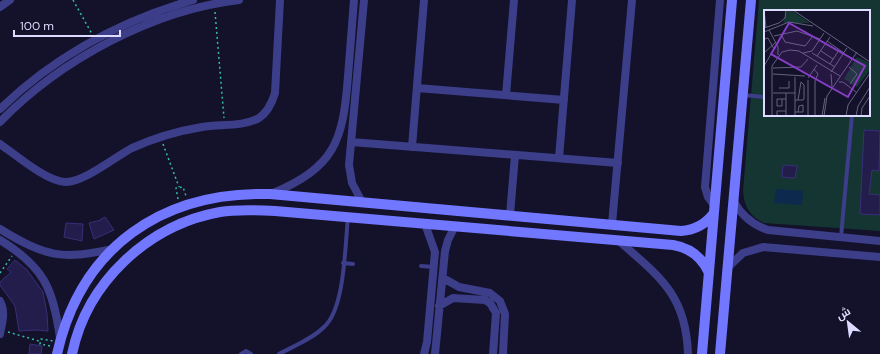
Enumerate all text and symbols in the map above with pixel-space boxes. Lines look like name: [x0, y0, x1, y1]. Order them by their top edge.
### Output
inset map: [764, 10, 870, 116]
scale bar: [14, 12, 120, 38]
text: 100 m: [20, 18, 54, 34]
north arrow: [828, 302, 868, 342]
text: ش: [834, 304, 853, 323]

